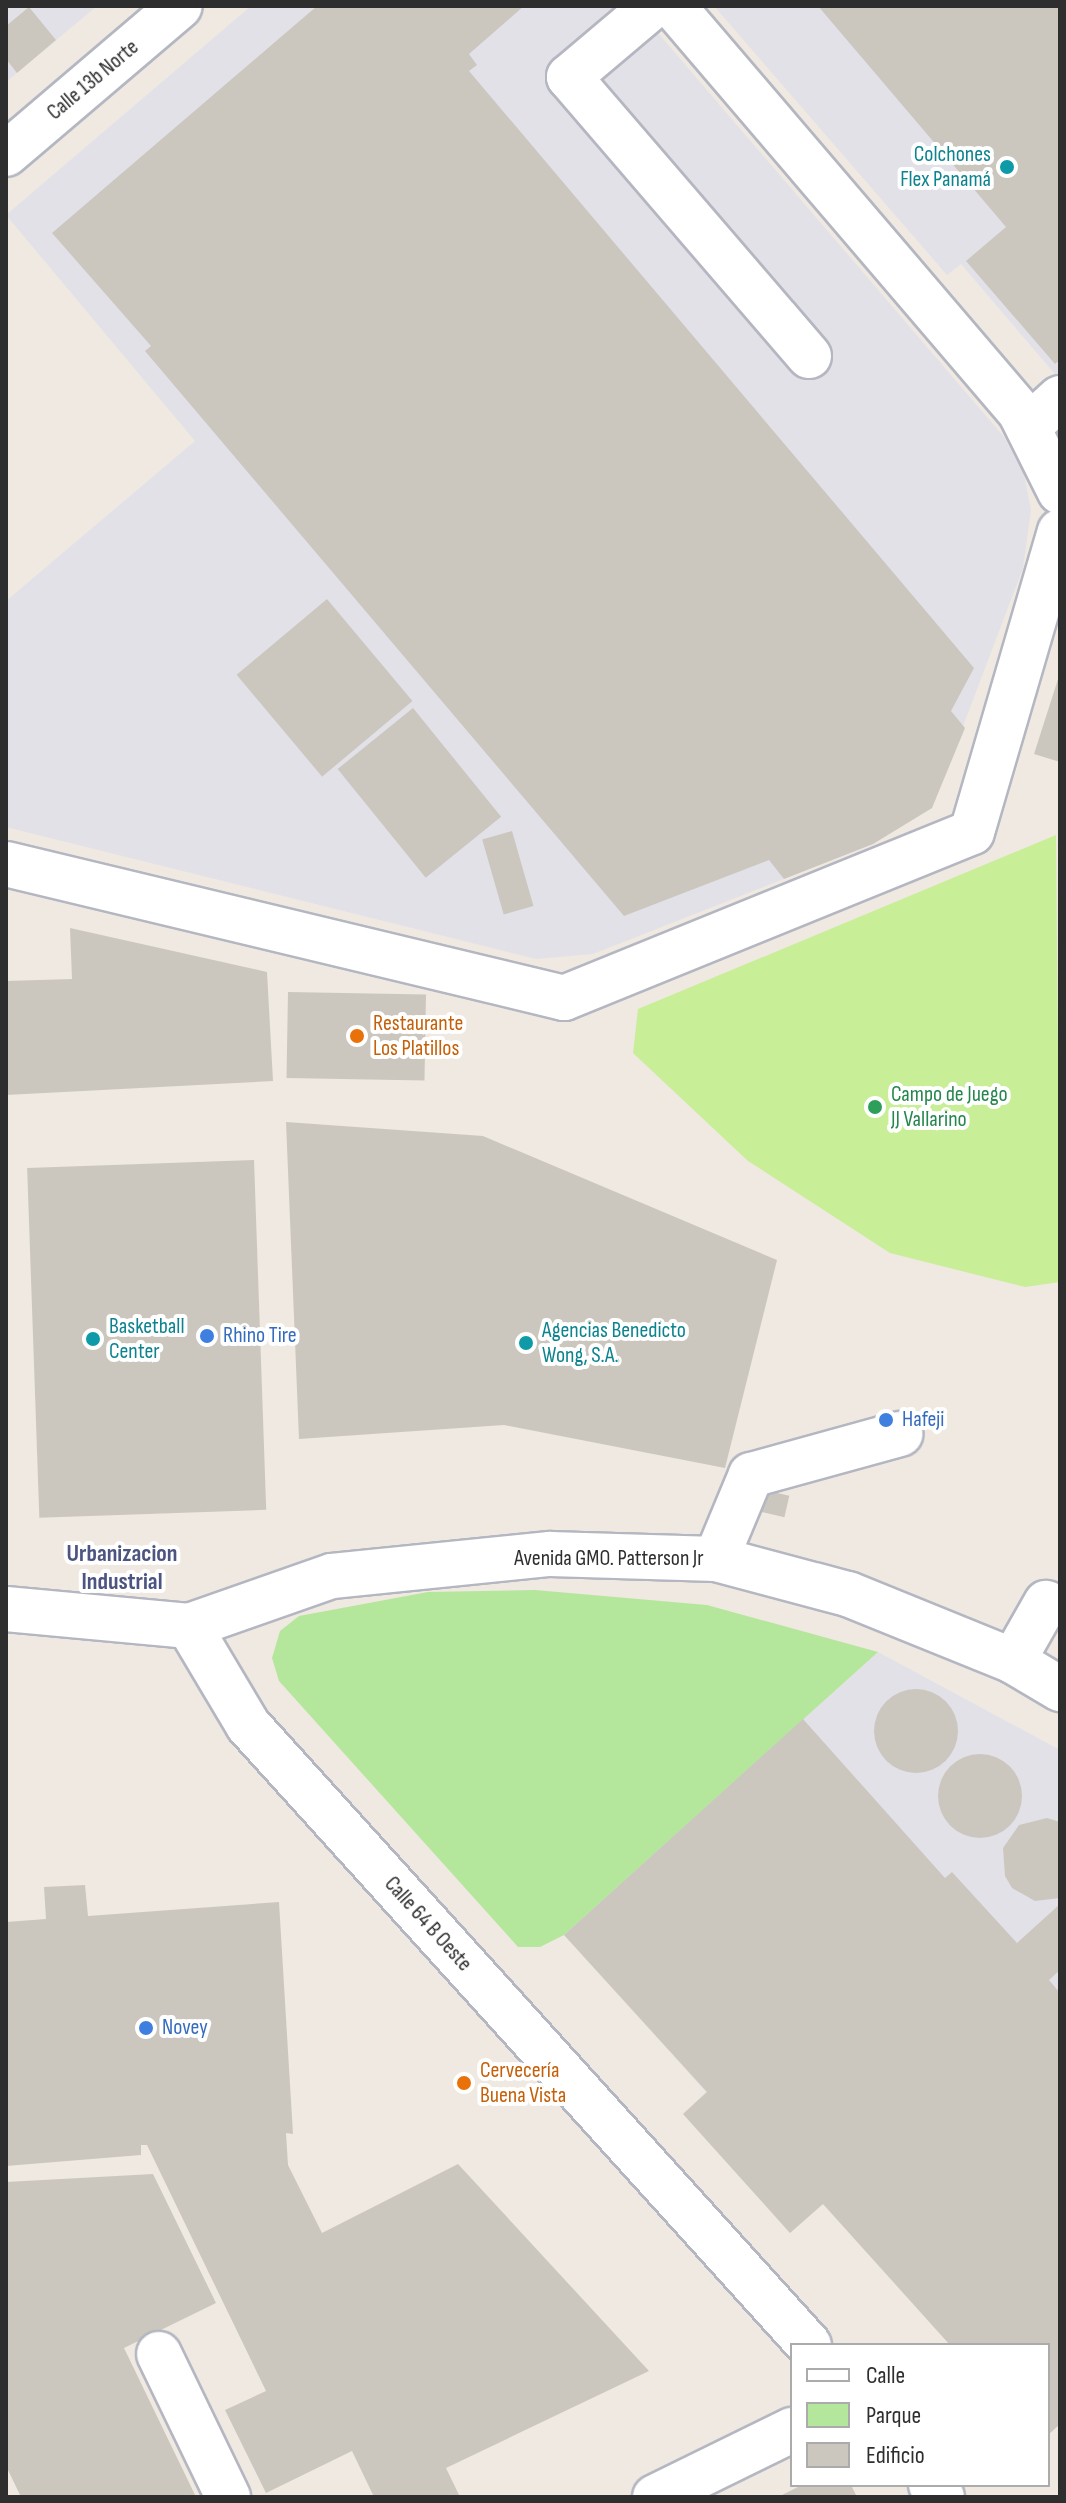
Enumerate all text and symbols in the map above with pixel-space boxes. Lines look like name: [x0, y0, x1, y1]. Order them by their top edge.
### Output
street label: Calle 13b Norte: [42, 34, 144, 126]
place label: Colchones Flex Panamá: [900, 141, 991, 192]
marker: Colchones Flex Panamá: [998, 158, 1016, 176]
place label: Restaurante Los Platillos: [373, 1010, 463, 1062]
marker: Restaurante Los Platillos: [348, 1027, 366, 1045]
place label: Campo de Juego JJ Vallarino: [891, 1081, 1008, 1132]
marker: Campo de Juego JJ Vallarino: [866, 1098, 884, 1116]
place label: Basketball Center: [109, 1313, 185, 1364]
place label: Agencias Benedicto Wong, S.A.: [542, 1317, 686, 1368]
place label: Rhino Tire: [223, 1323, 297, 1349]
marker: Rhino Tire: [198, 1327, 216, 1345]
marker: Basketball Center: [84, 1330, 102, 1348]
marker: Agencias Benedicto Wong, S.A.: [517, 1334, 535, 1352]
place label: Hafeji: [902, 1407, 944, 1433]
marker: Hafeji: [877, 1411, 895, 1429]
district label: Urbanizacion Industrial: [67, 1540, 177, 1596]
street label: Avenida GMO. Patterson Jr: [514, 1546, 704, 1572]
street label: Calle 64 B Oeste: [379, 1871, 477, 1977]
place label: Novey: [162, 2015, 208, 2041]
marker: Novey: [137, 2019, 155, 2037]
place label: Cervecería Buena Vista: [480, 2057, 566, 2108]
marker: Cervecería Buena Vista: [455, 2074, 473, 2092]
legend: [790, 2343, 1050, 2487]
text: Calle: [866, 2361, 905, 2390]
text: Parque: [866, 2401, 921, 2430]
text: Edificio: [866, 2441, 925, 2470]

